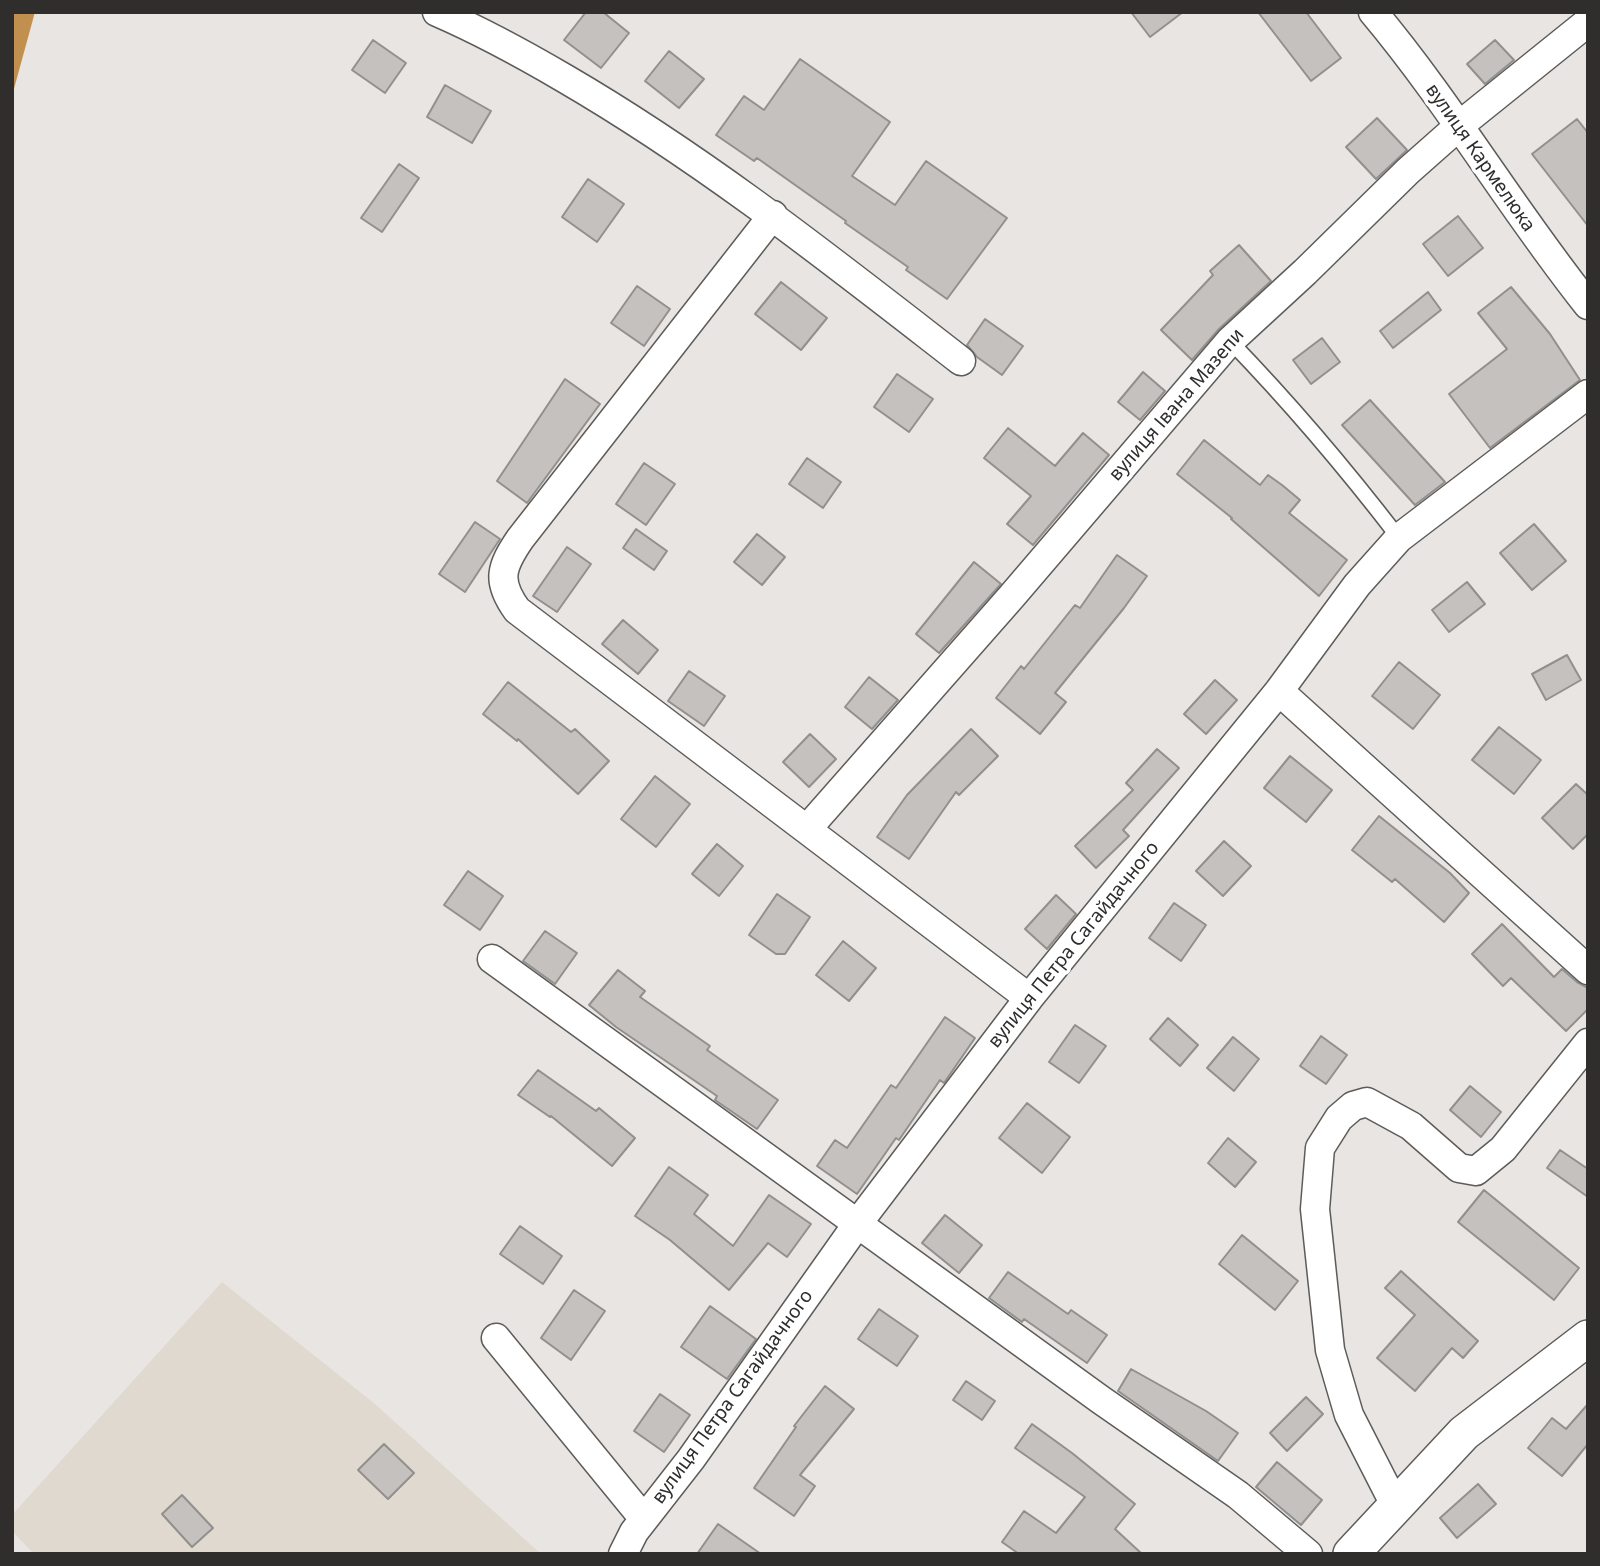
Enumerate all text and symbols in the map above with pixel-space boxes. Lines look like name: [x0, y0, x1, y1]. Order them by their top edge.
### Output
street label: вулиця Кармелюка: [1420, 80, 1540, 236]
street label: вулиця Івана Мазепи: [1105, 324, 1249, 486]
street label: вулиця Петра Сагайдачного: [984, 837, 1164, 1053]
street label: вулиця Петра Сагайдачного: [648, 1286, 818, 1508]

